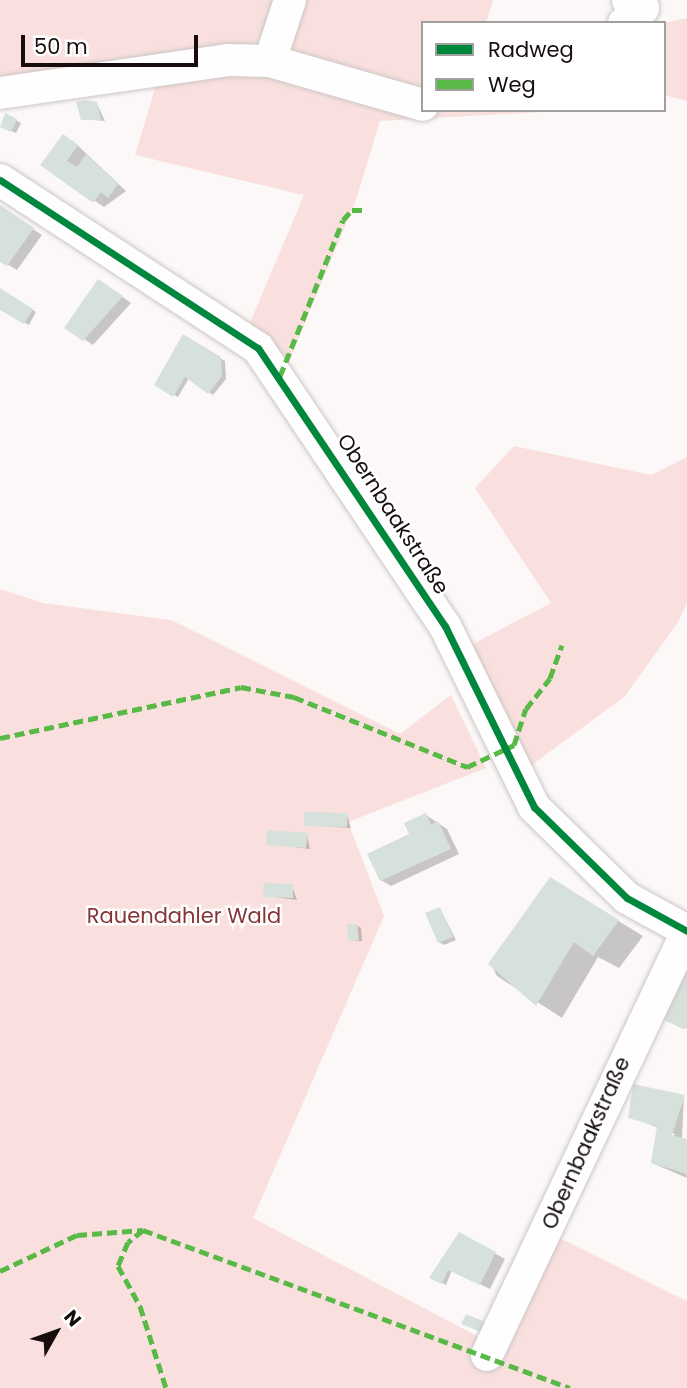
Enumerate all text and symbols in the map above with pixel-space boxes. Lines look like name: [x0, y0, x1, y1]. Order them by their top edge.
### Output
scale bar: [24, 21, 201, 65]
legend: [421, 21, 666, 112]
text: 50 m: [34, 32, 88, 61]
text: Radweg: [488, 35, 574, 64]
text: Weg: [488, 70, 536, 99]
street label: Obernbaakstraße: [332, 429, 454, 599]
park label: Rauendahler Wald: [87, 903, 281, 929]
street label: Obernbaakstraße: [537, 1053, 635, 1233]
north arrow: [21, 1297, 91, 1367]
text: N: [58, 1304, 87, 1332]

